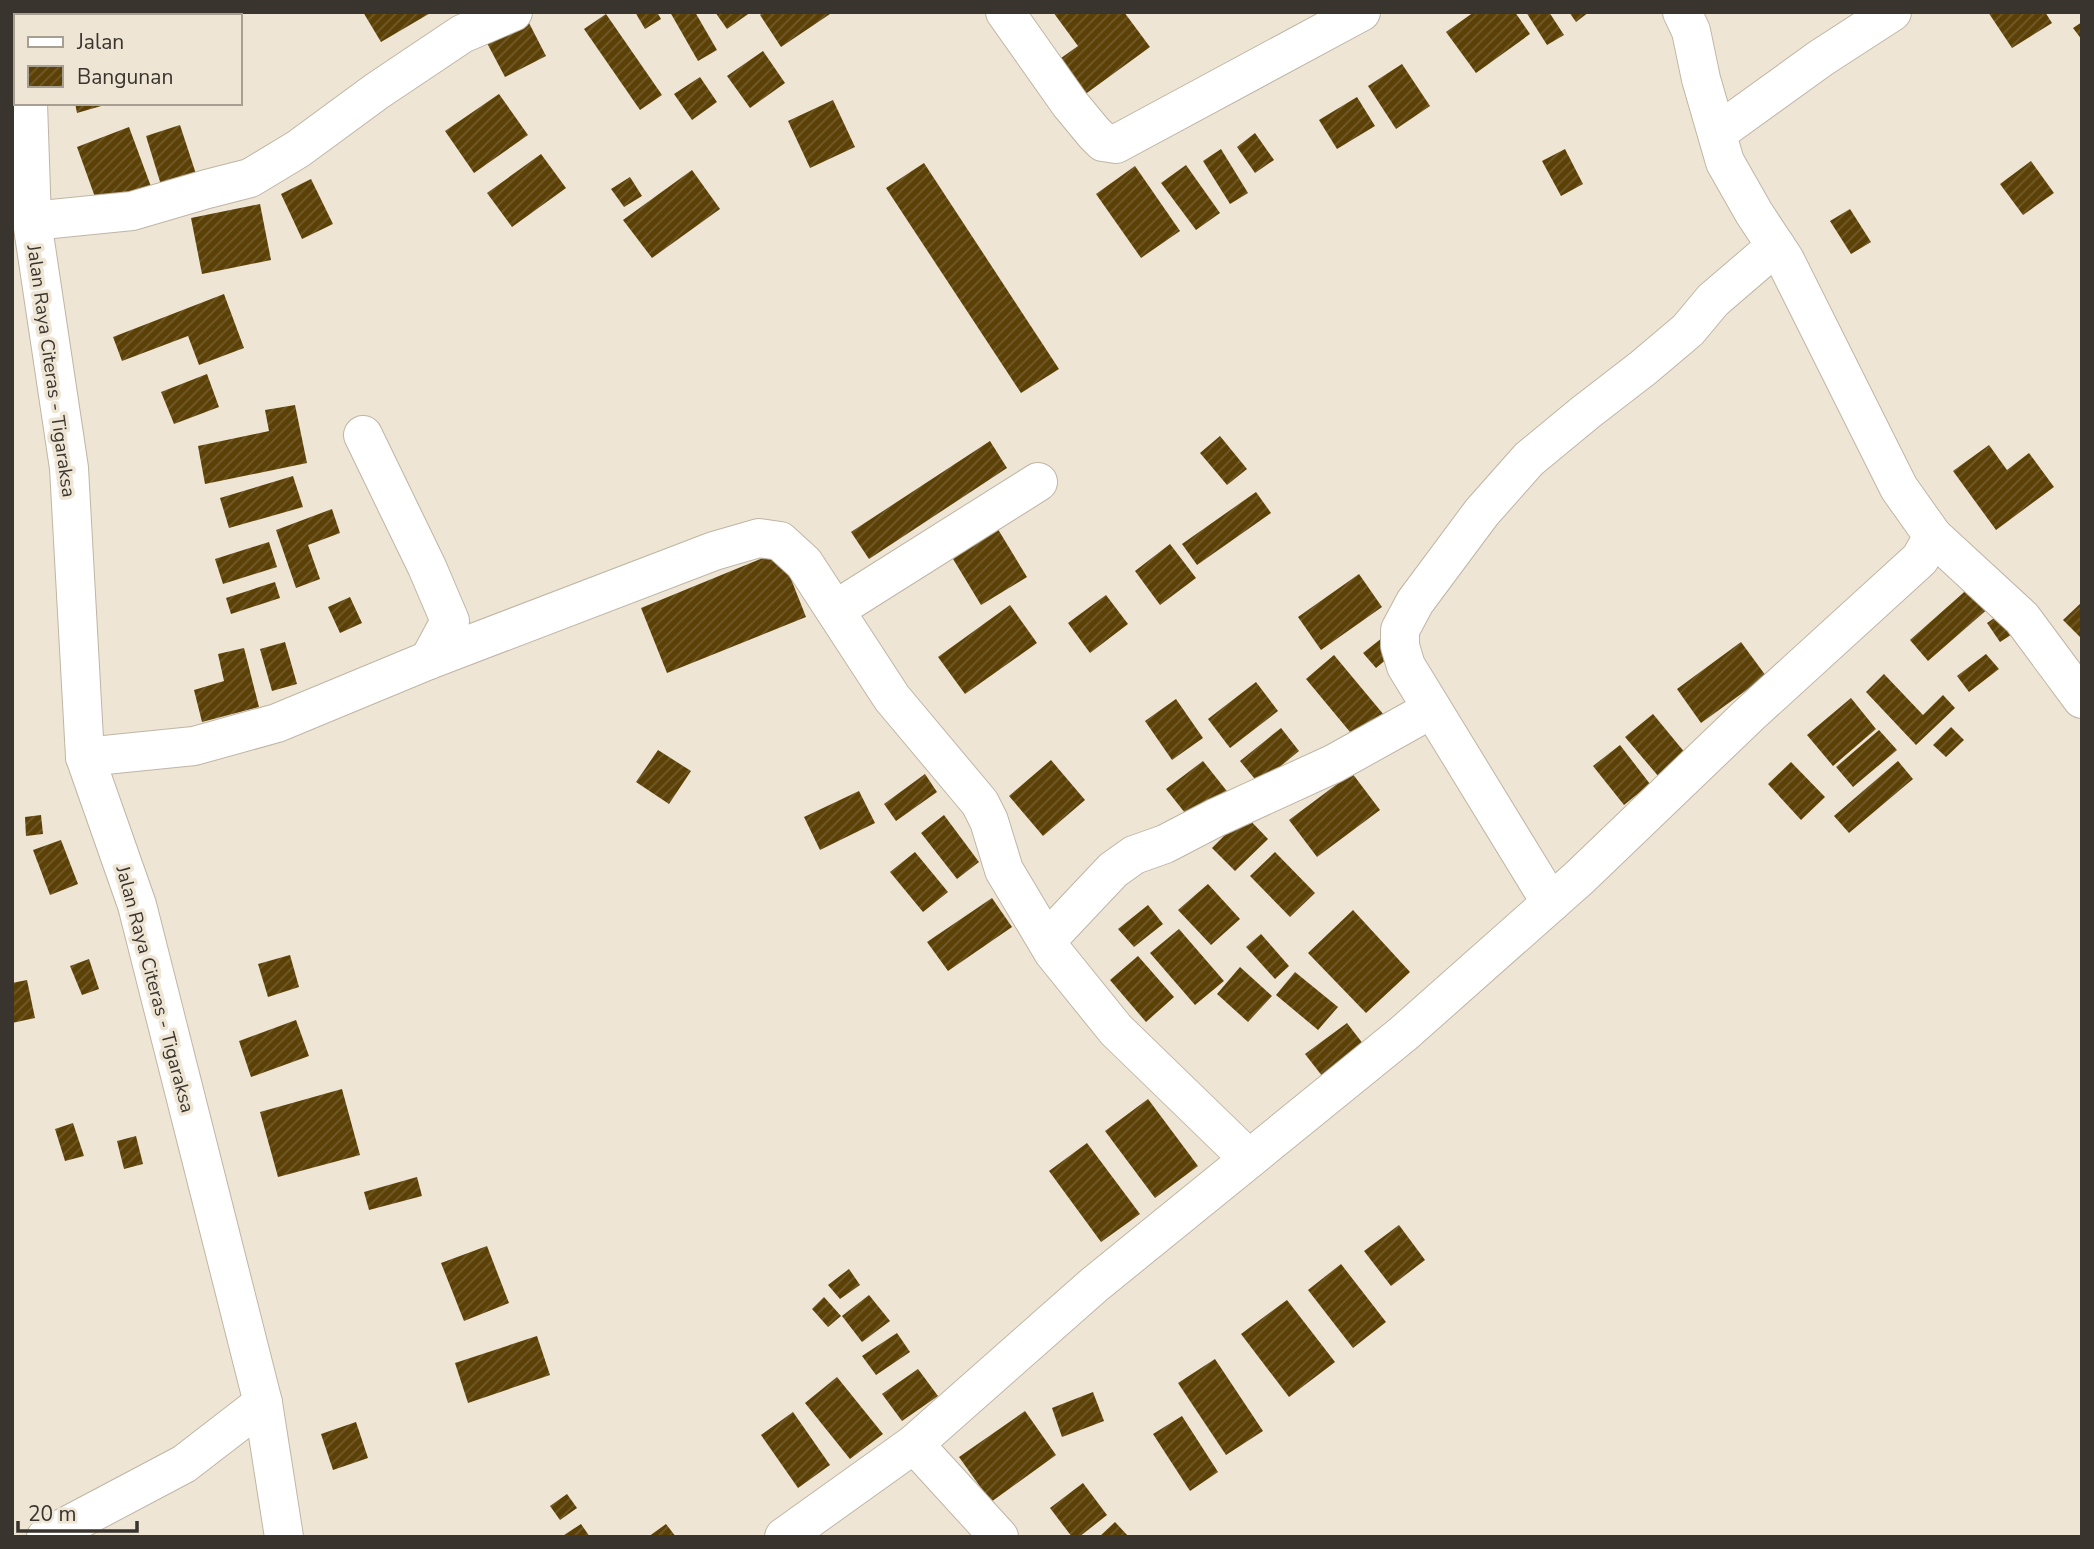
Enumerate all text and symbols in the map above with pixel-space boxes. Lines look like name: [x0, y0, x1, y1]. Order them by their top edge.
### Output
legend: [14, 14, 242, 105]
text: Jalan: [76, 28, 124, 56]
text: Bangunan: [77, 63, 173, 91]
street label: Jalan Raya Citeras - Tigaraksa: [20, 242, 82, 499]
street label: Jalan Raya Citeras - Tigaraksa: [109, 862, 201, 1116]
scale bar: [18, 1490, 136, 1534]
text: 20 m: [28, 1500, 77, 1528]

